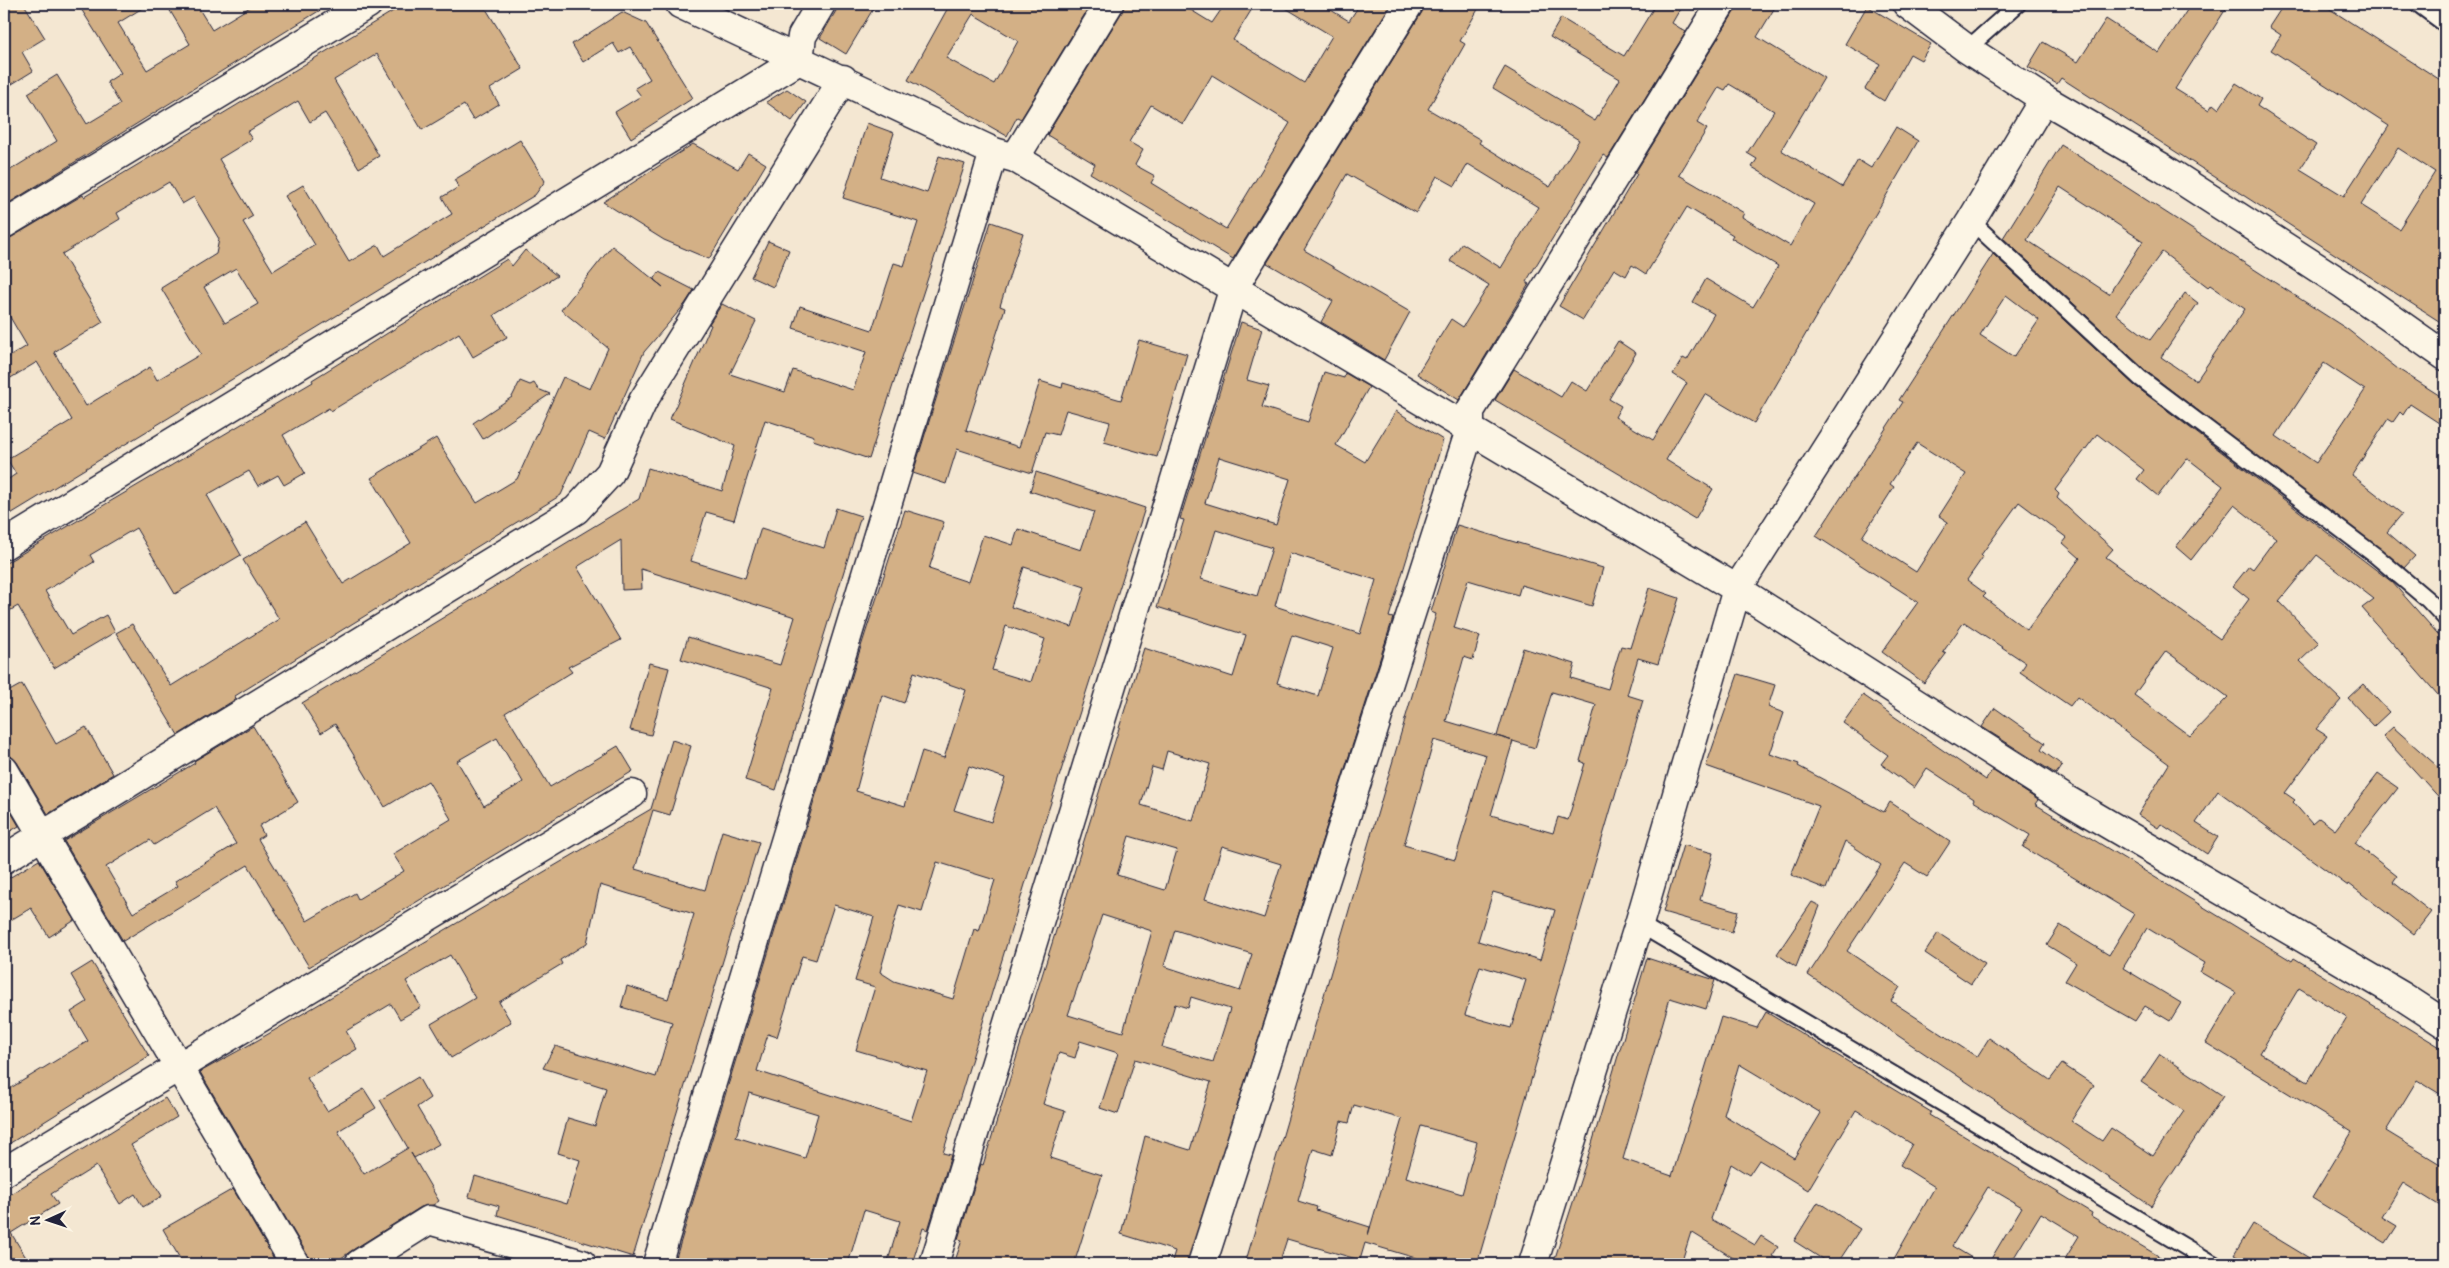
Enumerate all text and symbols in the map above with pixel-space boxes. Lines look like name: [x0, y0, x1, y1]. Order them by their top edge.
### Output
north arrow: [22, 1196, 72, 1246]
text: N: [27, 1215, 44, 1226]

